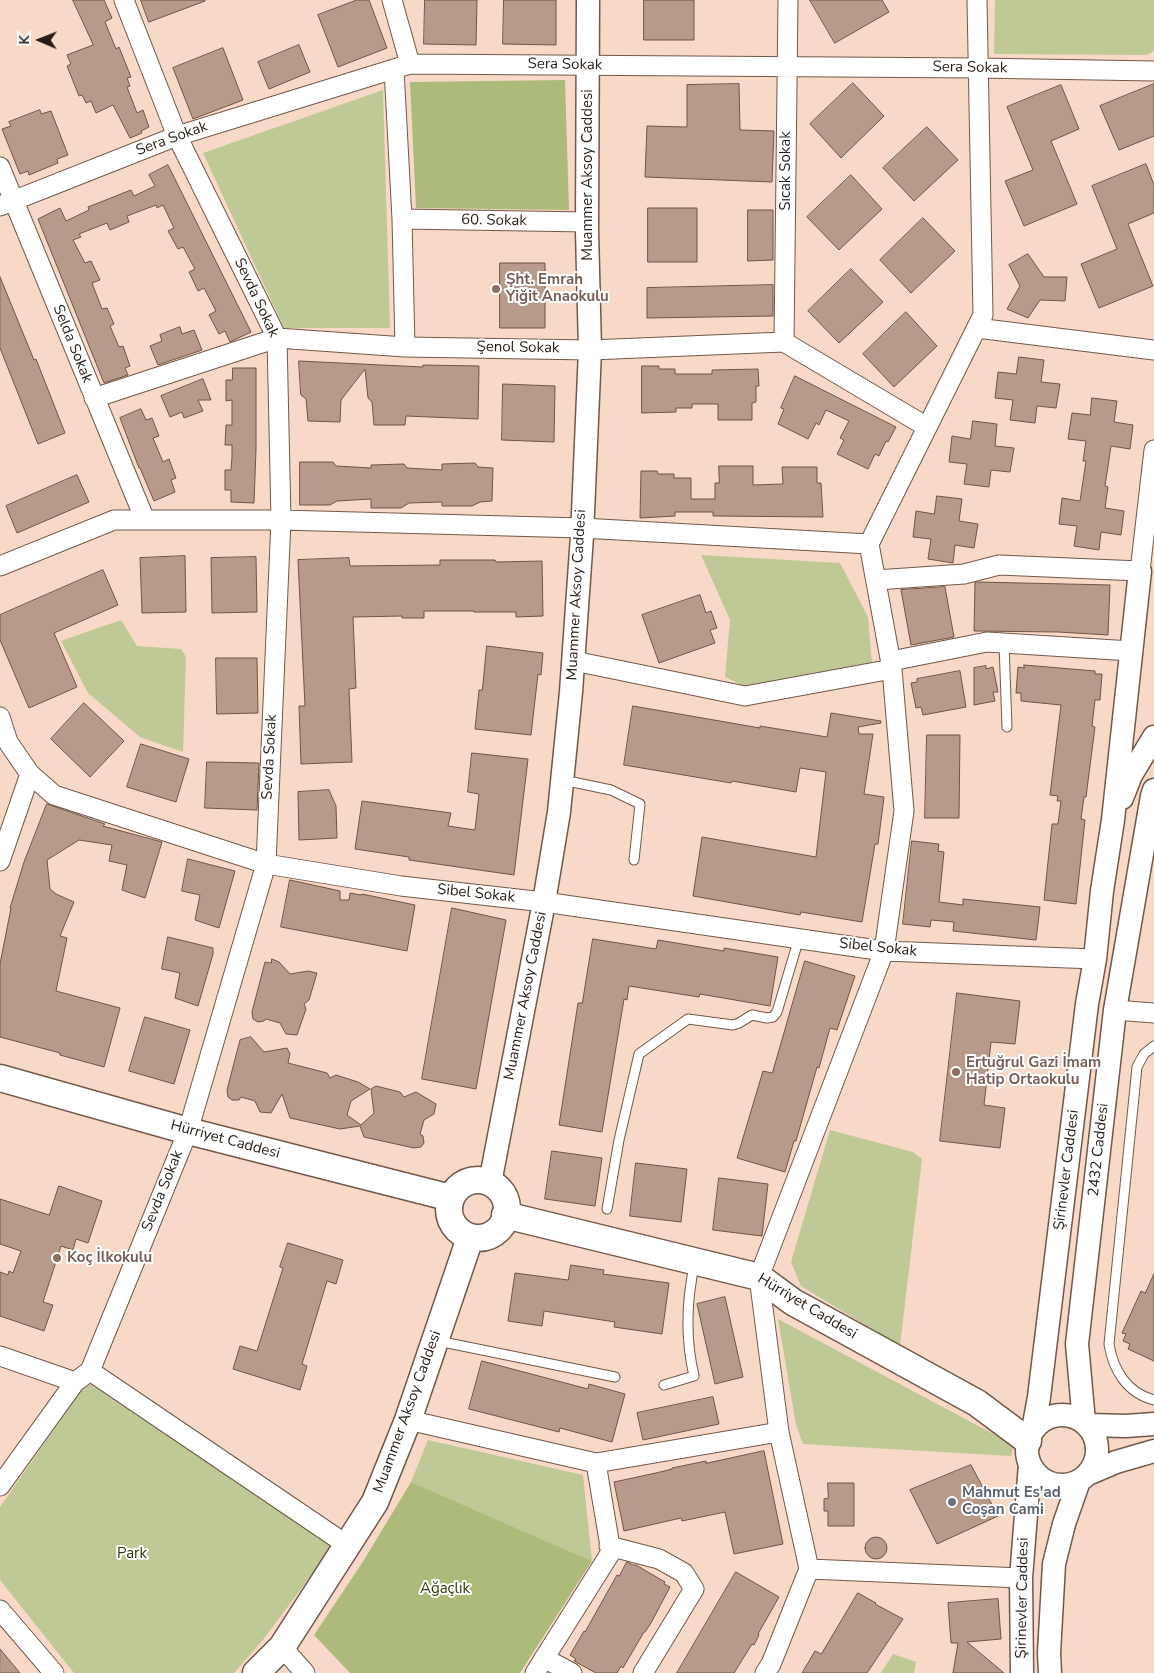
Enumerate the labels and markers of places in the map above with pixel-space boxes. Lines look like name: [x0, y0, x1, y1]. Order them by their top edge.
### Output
place label: Şht. Emrah Yiğit Anaokulu: [506, 271, 609, 306]
marker: Şht. Emrah Yiğit Anaokulu: [490, 283, 502, 295]
place label: Ertuğrul Gazi İmam Hatip Ortaokulu: [966, 1054, 1101, 1089]
marker: Ertuğrul Gazi İmam Hatip Ortaokulu: [950, 1066, 962, 1078]
place label: Koç İlkokulu: [67, 1249, 152, 1267]
marker: Koç İlkokulu: [51, 1252, 63, 1264]
place label: Mahmut Es'ad Coşan Cami: [962, 1484, 1061, 1519]
marker: Mahmut Es'ad Coşan Cami: [946, 1496, 958, 1508]

